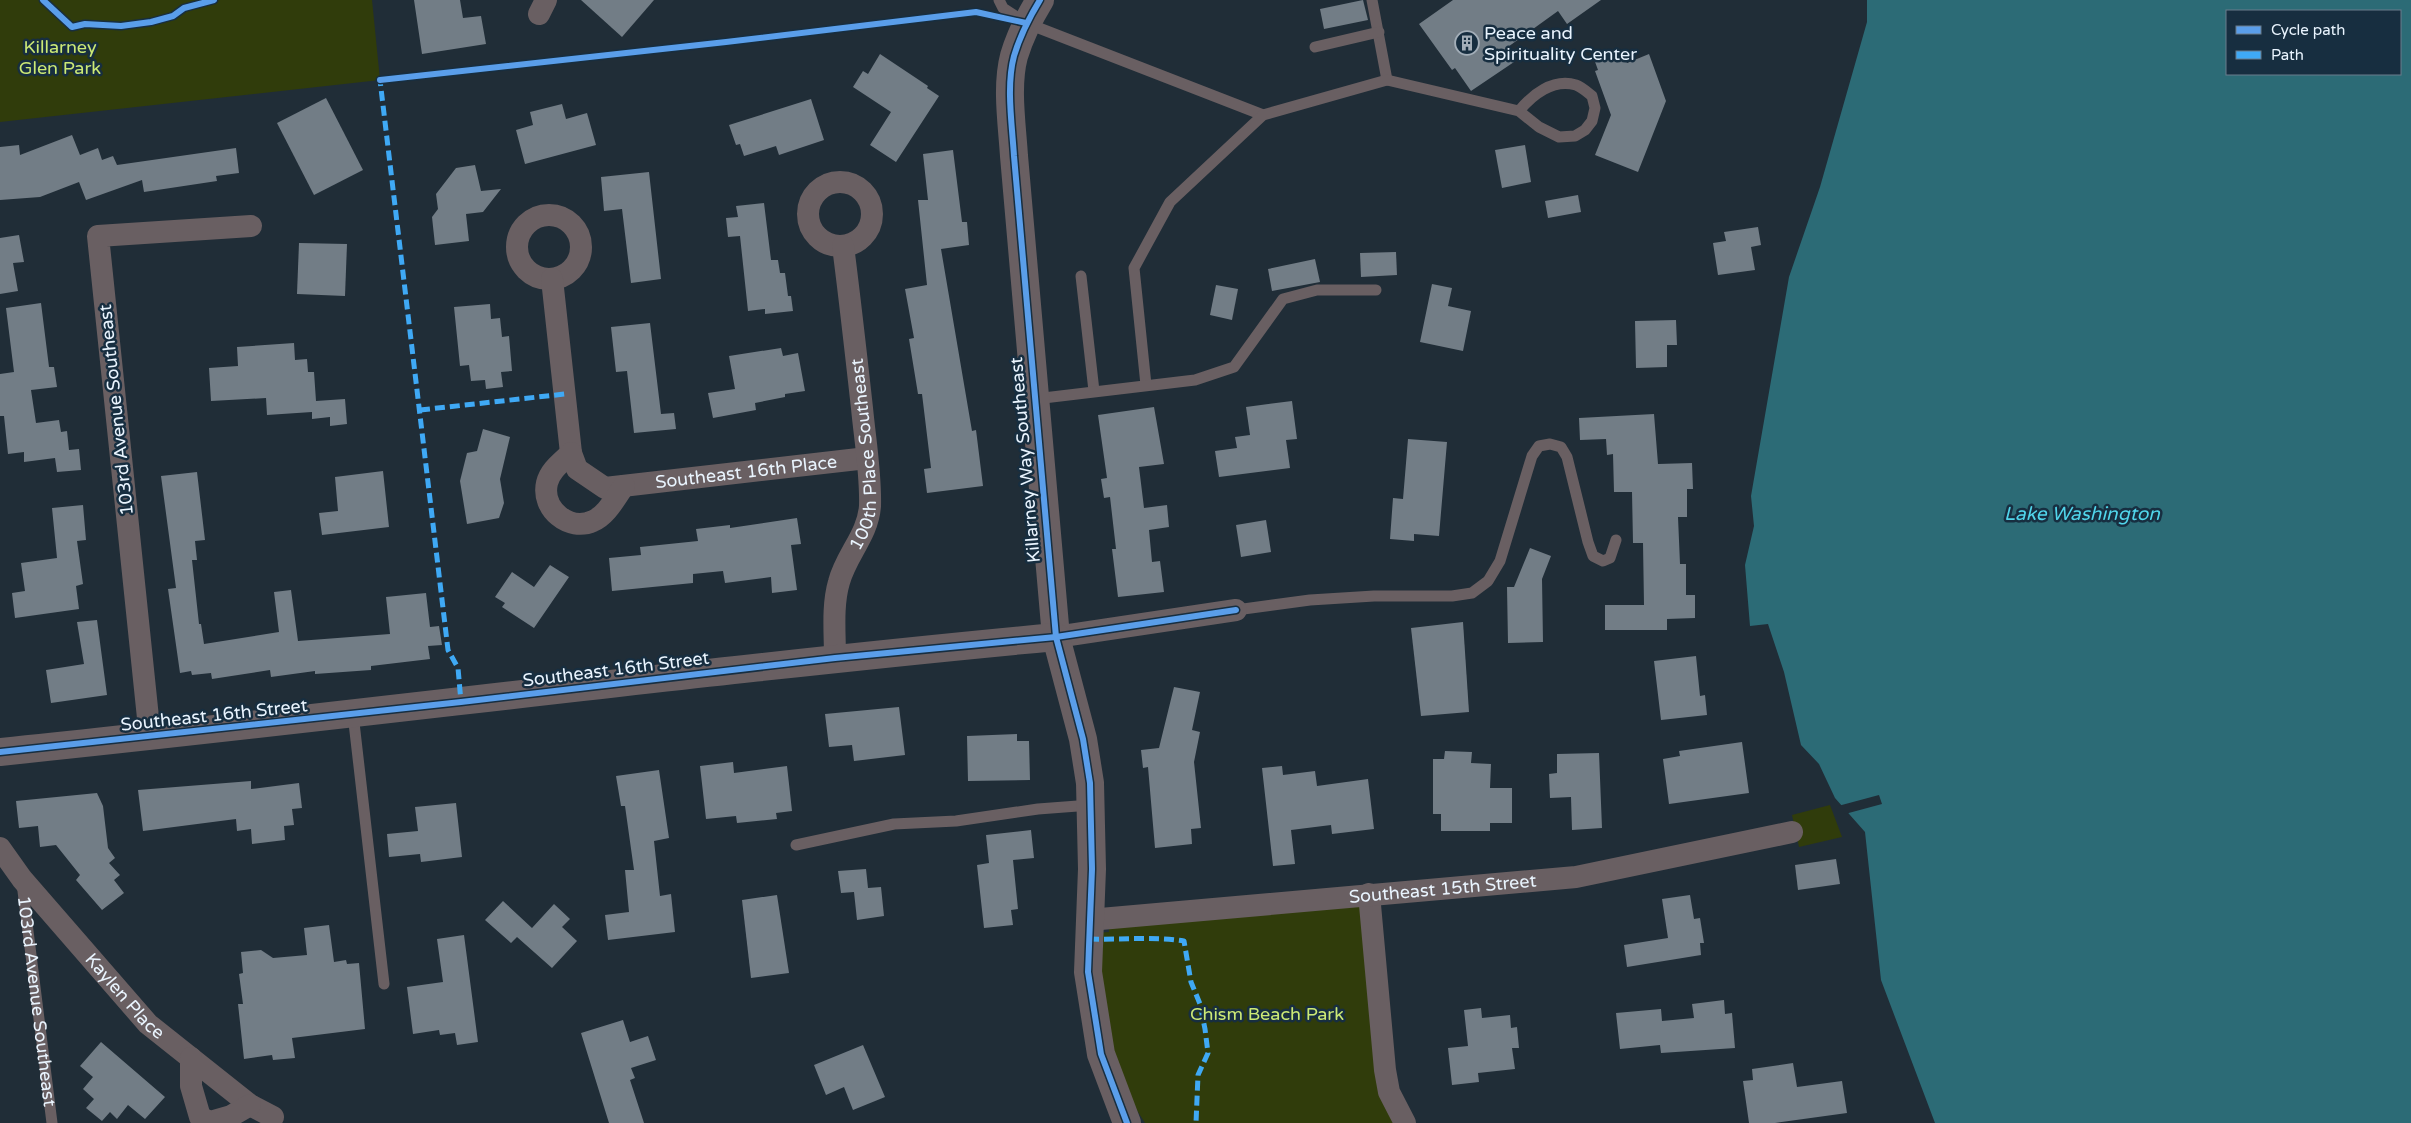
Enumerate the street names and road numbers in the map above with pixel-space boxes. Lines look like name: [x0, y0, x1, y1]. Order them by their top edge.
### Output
street label: 103rd Avenue Southeast: [94, 303, 138, 517]
street label: Killarney Way Southeast: [1005, 356, 1045, 564]
street label: 100th Place Southeast: [844, 357, 881, 554]
street label: Southeast 16th Place: [654, 451, 838, 493]
street label: Southeast 16th Street: [521, 647, 711, 691]
street label: Southeast 16th Street: [119, 694, 309, 736]
street label: Southeast 15th Street: [1348, 870, 1537, 908]
street label: 103rd Avenue Southeast: [13, 894, 61, 1108]
street label: Kaylen Place: [80, 949, 169, 1044]

